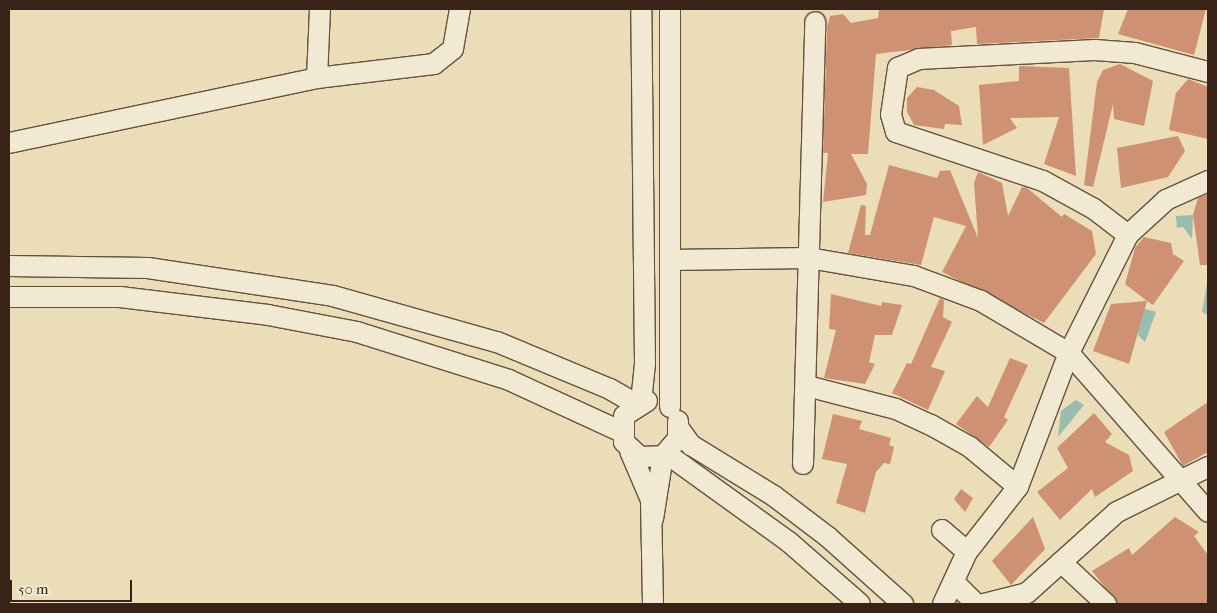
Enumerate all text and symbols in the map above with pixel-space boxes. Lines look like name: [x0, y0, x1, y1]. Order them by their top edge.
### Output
scale bar: [12, 570, 135, 602]
text: 50 m: [18, 580, 48, 598]

